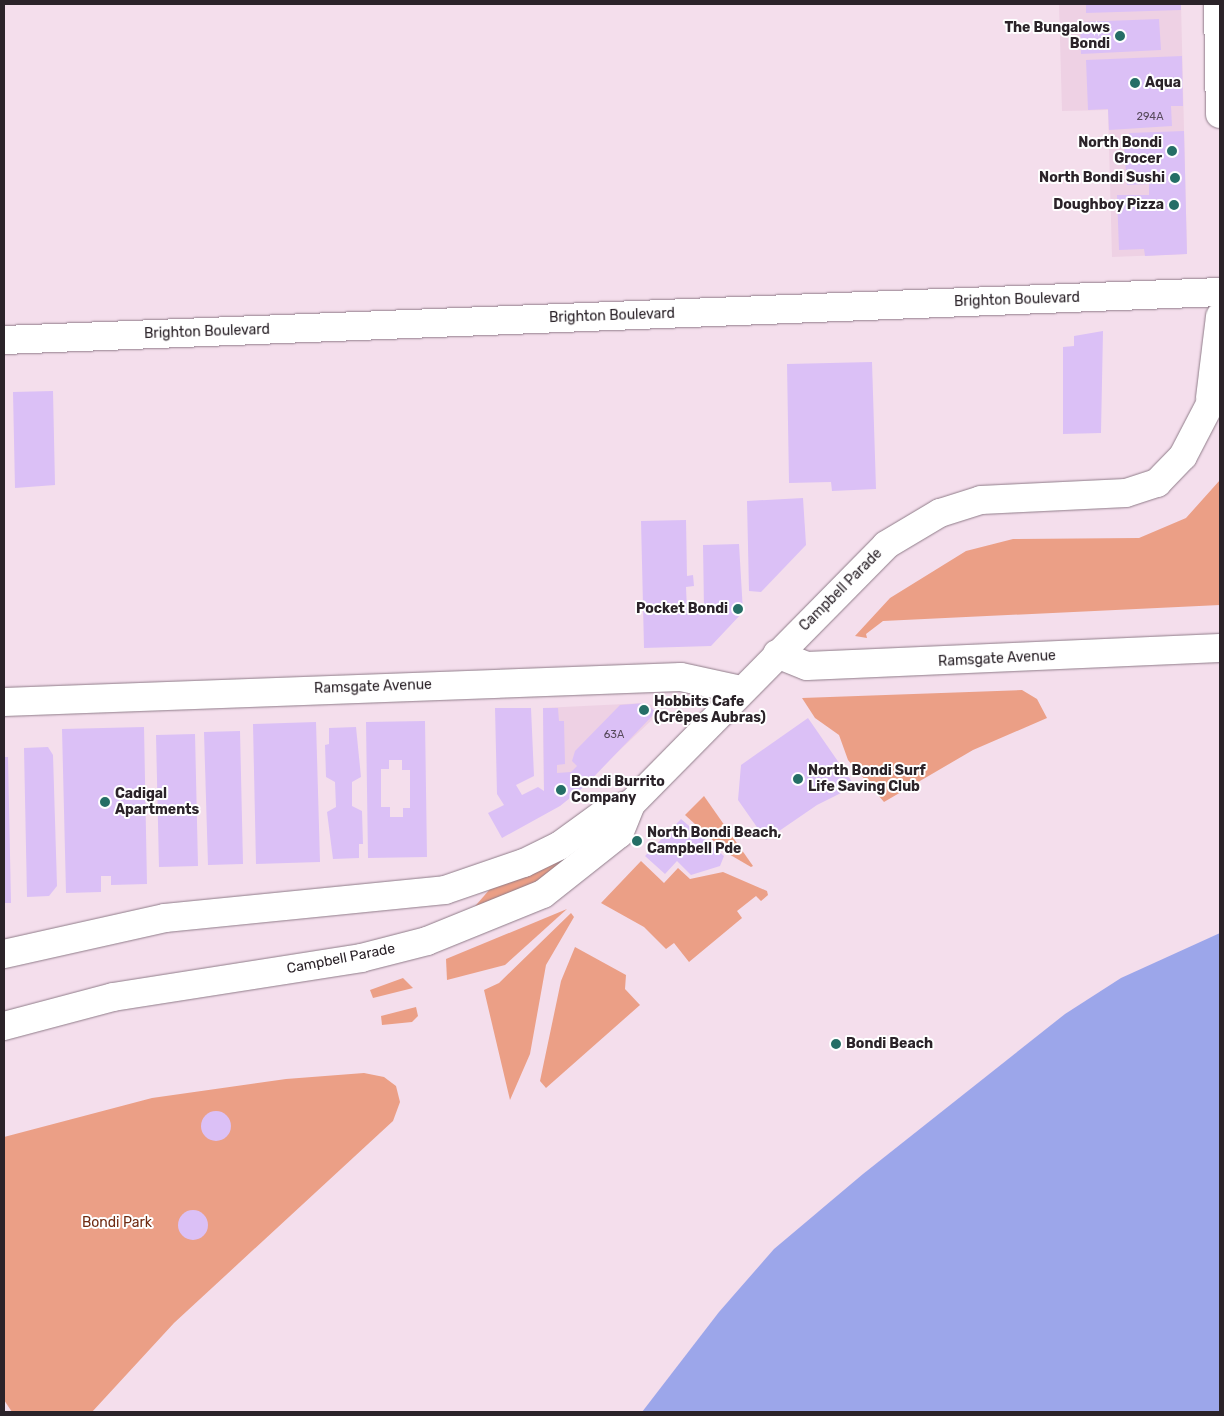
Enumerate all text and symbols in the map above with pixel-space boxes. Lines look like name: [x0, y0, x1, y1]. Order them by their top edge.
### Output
place label: The Bungalows Bondi: [1004, 20, 1110, 52]
marker: The Bungalows Bondi: [1114, 30, 1126, 42]
place label: Aqua: [1145, 75, 1181, 91]
marker: Aqua: [1129, 77, 1141, 89]
house number: 294A: [1136, 110, 1164, 124]
place label: North Bondi Grocer: [1078, 135, 1162, 168]
marker: North Bondi Grocer: [1166, 145, 1178, 157]
place label: North Bondi Sushi: [1039, 170, 1165, 186]
marker: North Bondi Sushi: [1169, 172, 1181, 184]
place label: Doughboy Pizza: [1053, 197, 1164, 213]
marker: Doughboy Pizza: [1168, 199, 1180, 211]
street label: Brighton Boulevard: [954, 289, 1080, 311]
street label: Brighton Boulevard: [549, 305, 675, 327]
street label: Brighton Boulevard: [144, 321, 270, 343]
street label: Campbell Parade: [796, 545, 886, 635]
place label: Pocket Bondi: [636, 601, 728, 617]
marker: Pocket Bondi: [732, 603, 744, 615]
street label: Ramsgate Avenue: [938, 648, 1056, 670]
street label: Ramsgate Avenue: [314, 677, 432, 697]
place label: Hobbits Cafe (Crêpes Aubras): [654, 694, 766, 726]
marker: Hobbits Cafe (Crêpes Aubras): [638, 704, 650, 716]
house number: 63A: [604, 728, 624, 742]
place label: North Bondi Surf Life Saving Club: [808, 763, 926, 796]
marker: North Bondi Surf Life Saving Club: [792, 773, 804, 785]
place label: Bondi Burrito Company: [571, 774, 665, 806]
marker: Bondi Burrito Company: [555, 784, 567, 796]
place label: Cadigal Apartments: [115, 786, 199, 819]
marker: Cadigal Apartments: [99, 796, 111, 808]
place label: North Bondi Beach, Campbell Pde: [647, 825, 782, 858]
marker: North Bondi Beach, Campbell Pde: [631, 835, 643, 847]
street label: Campbell Parade: [285, 940, 397, 978]
place label: Bondi Beach: [846, 1036, 933, 1052]
marker: Bondi Beach: [830, 1038, 842, 1050]
park label: Bondi Park: [82, 1215, 152, 1231]

